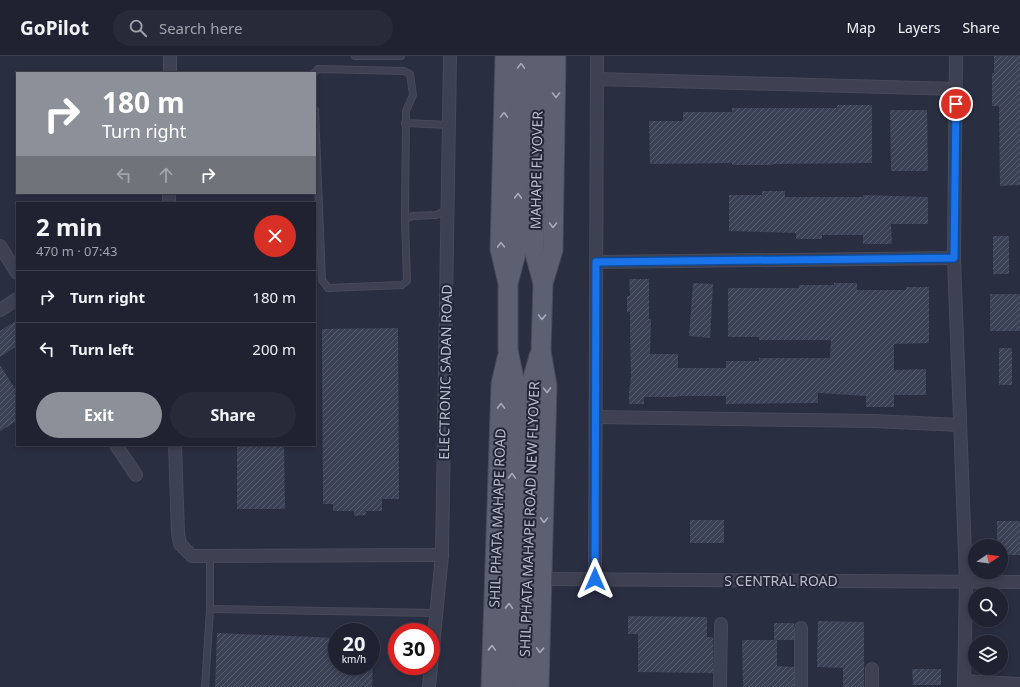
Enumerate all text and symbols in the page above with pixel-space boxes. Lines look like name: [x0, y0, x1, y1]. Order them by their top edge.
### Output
search box: [113, 10, 393, 46]
text: GoPilot: [20, 15, 89, 41]
icon: search: [127, 17, 149, 39]
text: Search here: [159, 18, 242, 38]
text: Map: [847, 18, 876, 37]
text: Layers: [898, 18, 940, 37]
text: Share: [962, 18, 1000, 37]
one-way arrow: [517, 63, 525, 69]
text: 180 m: [102, 83, 185, 121]
pin: [939, 87, 973, 121]
icon: right: [36, 88, 88, 140]
one-way arrow: [552, 92, 560, 98]
icon: arrive: [945, 93, 967, 115]
street label: MAHAPE FLYOVER: [525, 110, 547, 229]
one-way arrow: [499, 112, 508, 118]
text: Turn right: [102, 119, 186, 143]
icon: left: [113, 164, 135, 186]
icon: ahead: [155, 164, 177, 186]
icon: right: [197, 164, 219, 186]
one-way arrow: [514, 193, 522, 199]
text: 2 min: [36, 210, 102, 243]
button: close: [254, 215, 296, 257]
one-way arrow: [549, 222, 558, 228]
text: 470 m · 07:43: [36, 242, 117, 260]
one-way arrow: [496, 242, 505, 248]
street label: ELECTRONIC SADAN ROAD: [434, 284, 456, 460]
icon: right: [36, 286, 58, 308]
text: Turn right: [70, 287, 145, 307]
text: 180 m: [252, 287, 296, 307]
one-way arrow: [537, 314, 546, 320]
icon: left: [36, 338, 58, 360]
text: Turn left: [70, 339, 134, 359]
text: 200 m: [252, 339, 296, 359]
street label: SHIL PHATA MAHAPE ROAD NEW FLYOVER: [515, 381, 543, 657]
one-way arrow: [543, 387, 551, 393]
button: Exit: [36, 392, 162, 438]
button: Share: [170, 392, 296, 438]
one-way arrow: [496, 403, 505, 409]
street label: SHIL PHATA MAHAPE ROAD: [484, 428, 510, 608]
one-way arrow: [508, 473, 516, 479]
one-way arrow: [539, 517, 548, 523]
north arrow: [968, 539, 1008, 579]
map controls: [968, 539, 1008, 675]
position arrow: [574, 558, 616, 600]
street label: S CENTRAL ROAD: [724, 571, 838, 590]
button: search: [968, 587, 1008, 627]
one-way arrow: [504, 603, 513, 609]
speed limit sign: 30: [388, 623, 440, 675]
text: 20: [343, 630, 365, 657]
button: layers: [968, 635, 1008, 675]
one-way arrow: [488, 645, 497, 651]
one-way arrow: [536, 647, 544, 653]
text: km/h: [342, 652, 366, 666]

